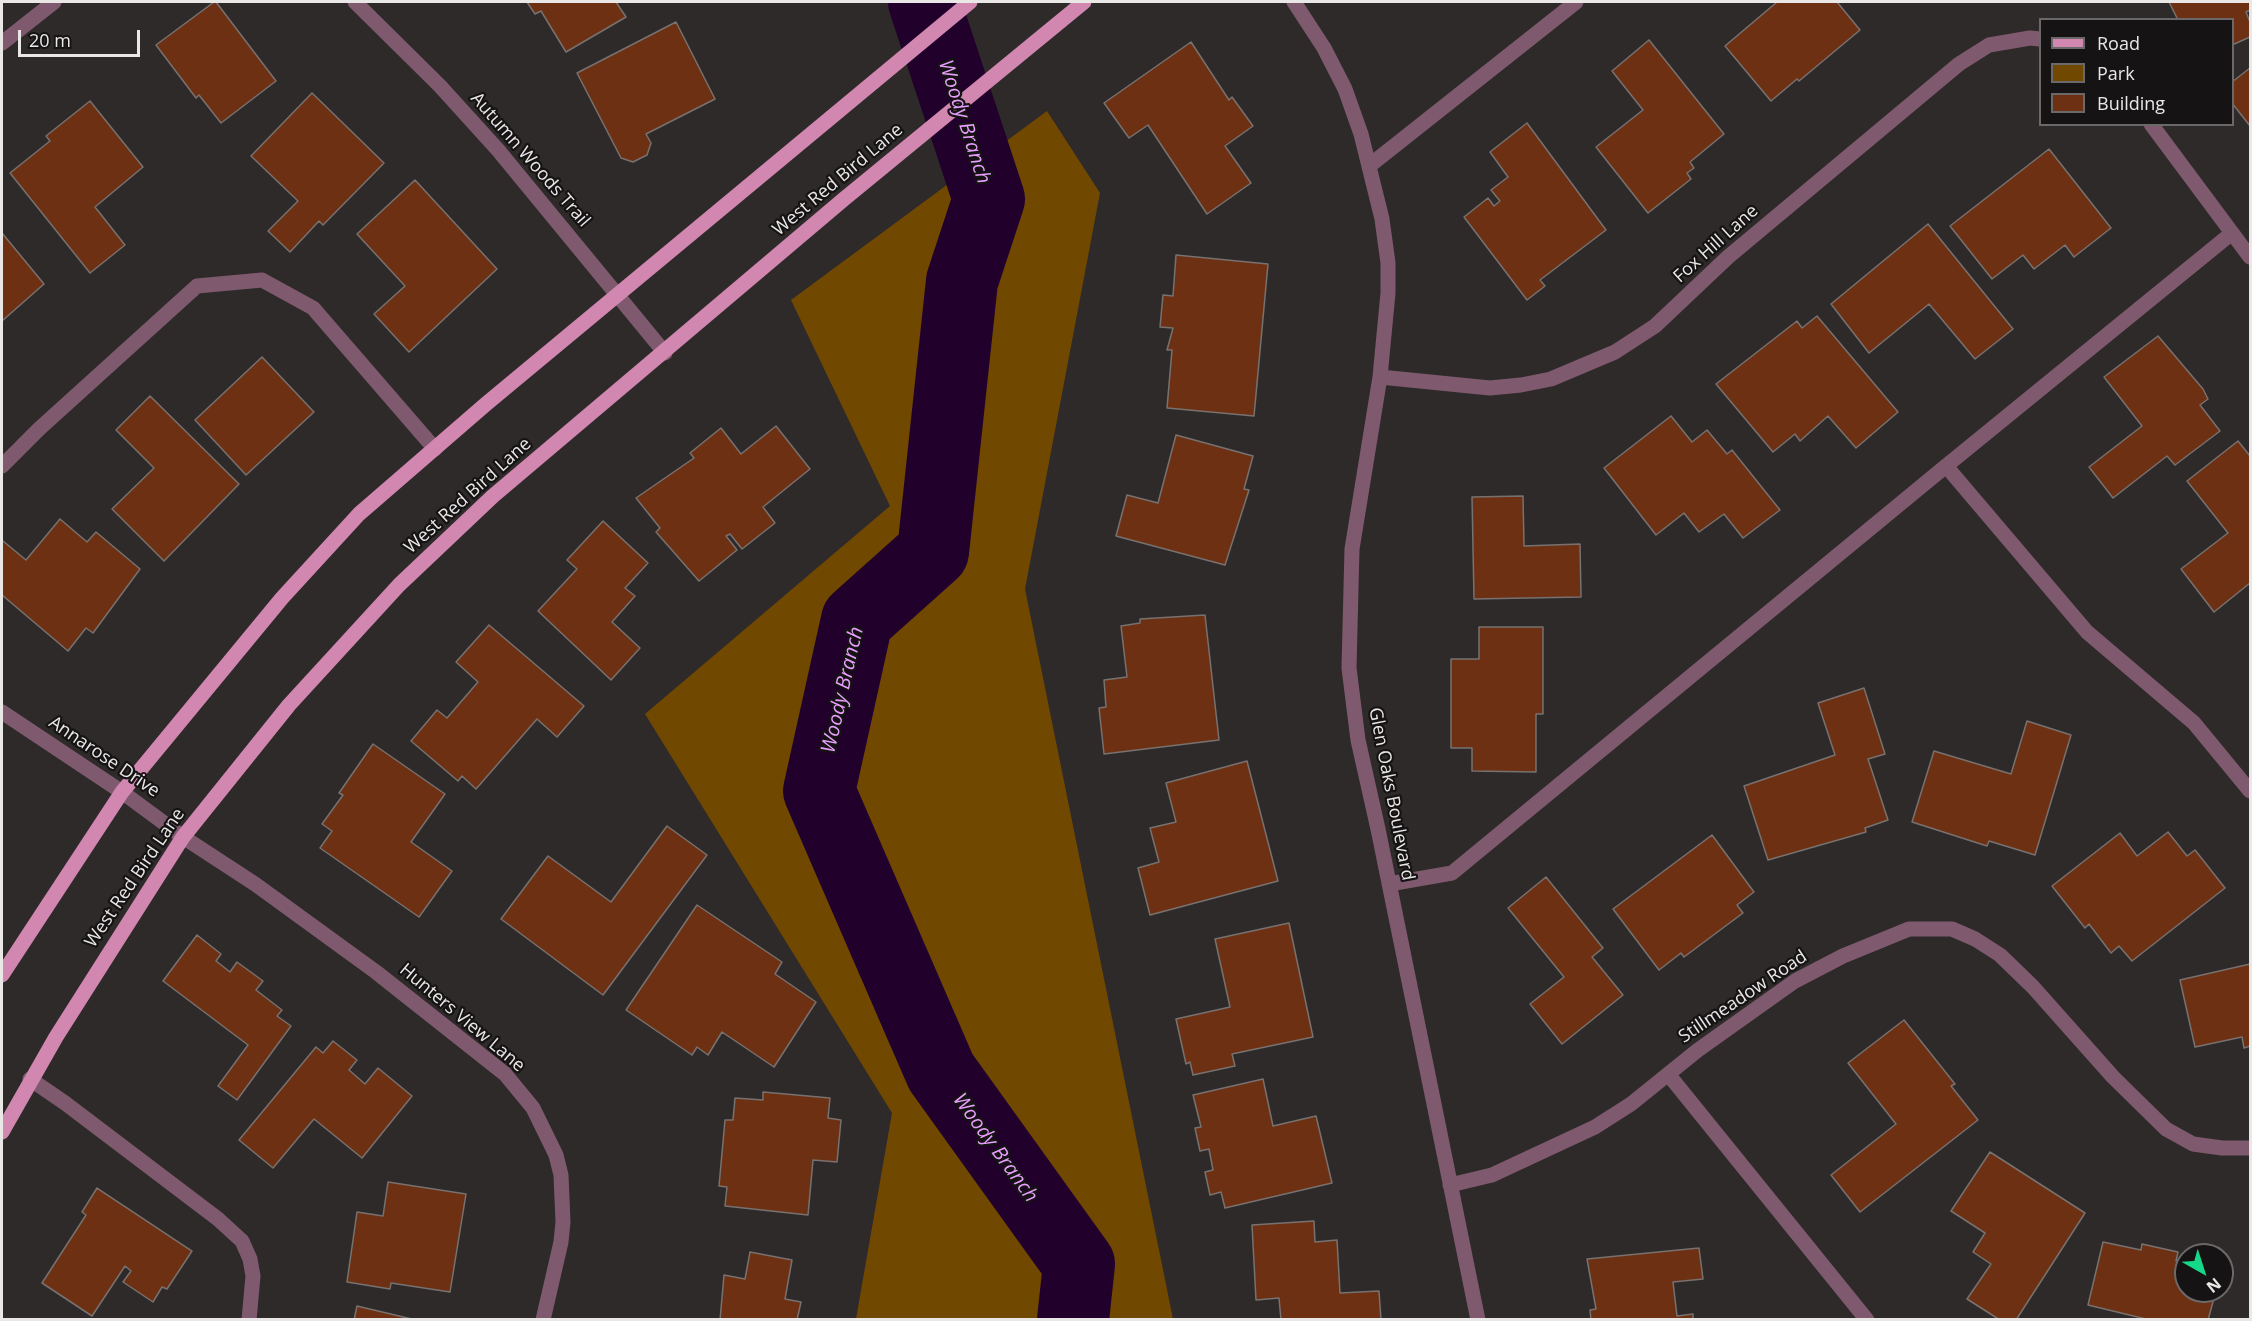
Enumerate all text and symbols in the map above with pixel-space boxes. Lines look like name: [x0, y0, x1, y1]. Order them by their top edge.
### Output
scale bar: [21, 18, 142, 56]
legend: [2039, 18, 2234, 126]
text: 20 m: [29, 28, 71, 52]
text: Road: [2097, 31, 2140, 55]
water label: Woody Branch: [933, 57, 995, 187]
text: Park: [2097, 61, 2135, 85]
street label: Autumn Woods Trail: [466, 88, 594, 232]
text: Building: [2097, 91, 2165, 115]
street label: West Red Bird Lane: [769, 119, 907, 241]
street label: Fox Hill Lane: [1669, 200, 1763, 288]
street label: West Red Bird Lane: [400, 433, 536, 559]
water label: Woody Branch: [817, 625, 869, 755]
street label: Glen Oaks Boulevard: [1364, 706, 1418, 882]
street label: Annarose Drive: [44, 712, 164, 802]
street label: West Red Bird Lane: [80, 804, 190, 952]
street label: Stillmeadow Road: [1675, 946, 1811, 1048]
street label: Hunters View Lane: [395, 959, 529, 1077]
water label: Woody Branch: [947, 1089, 1043, 1207]
north arrow: [2174, 1243, 2234, 1303]
text: N: [2202, 1273, 2226, 1298]

